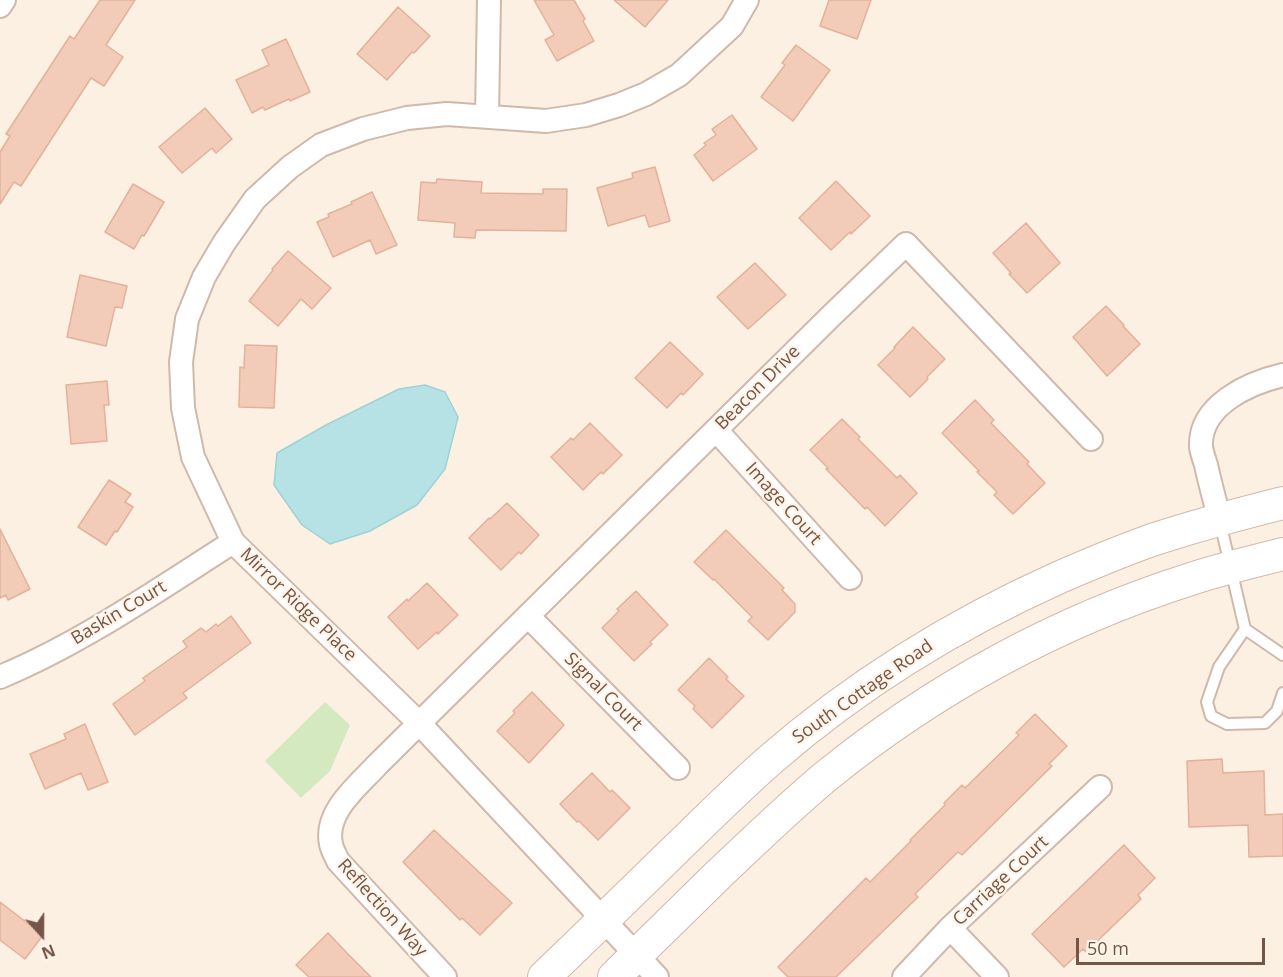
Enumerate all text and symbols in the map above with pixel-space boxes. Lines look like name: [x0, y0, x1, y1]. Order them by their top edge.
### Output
street label: Beacon Drive: [711, 341, 805, 435]
street label: Image Court: [740, 458, 826, 550]
street label: Mirror Ridge Place: [235, 544, 361, 666]
street label: Baskin Court: [68, 576, 170, 650]
street label: South Cottage Road: [789, 635, 937, 749]
street label: Signal Court: [560, 649, 646, 735]
street label: Carriage Court: [949, 831, 1053, 931]
street label: Reflection Way: [333, 855, 431, 961]
north arrow: [12, 905, 72, 965]
scale bar: [1079, 926, 1268, 964]
text: 50 m: [1087, 936, 1129, 960]
text: N: [38, 939, 58, 964]

